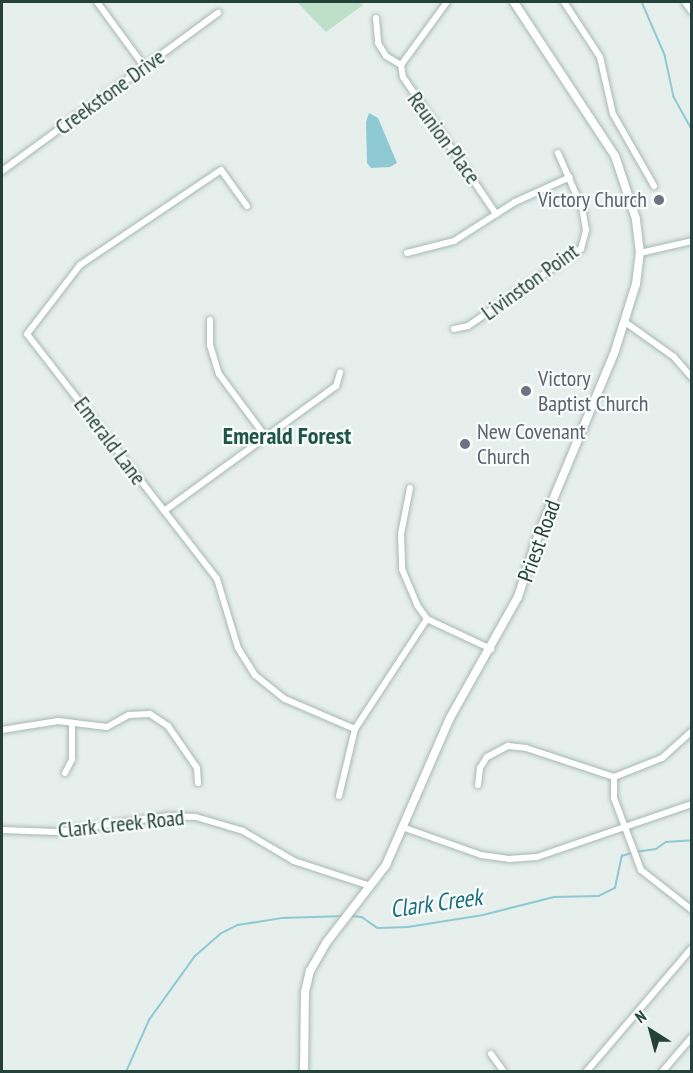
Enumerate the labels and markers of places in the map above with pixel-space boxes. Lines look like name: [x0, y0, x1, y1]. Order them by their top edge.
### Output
place label: Victory Church: [537, 187, 647, 213]
marker: Victory Church: [652, 193, 666, 207]
place label: Victory Baptist Church: [538, 365, 649, 416]
marker: Victory Baptist Church: [519, 384, 533, 398]
place label: New Covenant Church: [477, 418, 586, 470]
marker: New Covenant Church: [458, 437, 472, 451]

